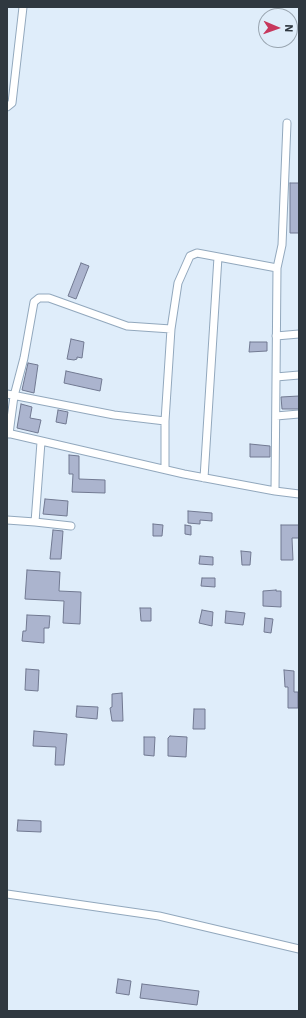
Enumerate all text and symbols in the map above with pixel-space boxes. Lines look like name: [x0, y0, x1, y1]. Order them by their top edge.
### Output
north arrow: [258, 8, 298, 48]
text: N: [282, 24, 296, 33]

